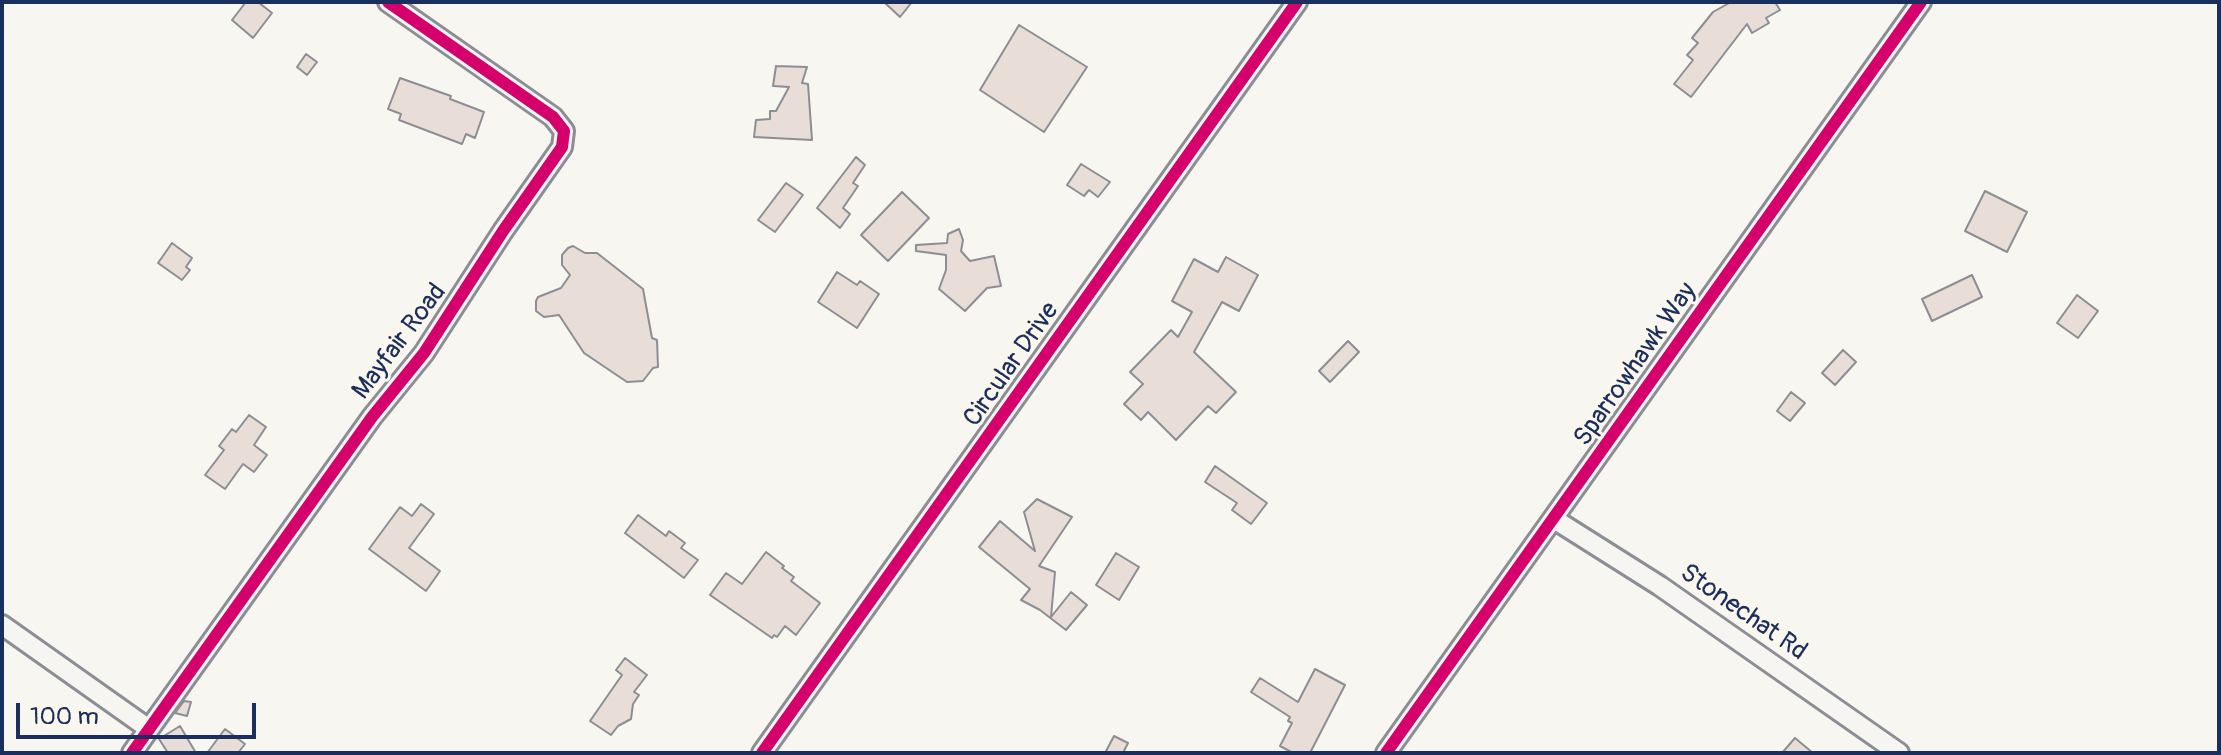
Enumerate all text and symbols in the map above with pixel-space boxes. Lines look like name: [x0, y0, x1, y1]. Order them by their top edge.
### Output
street label: Sparrowhawk Way: [1568, 277, 1704, 453]
street label: Mayfair Road: [346, 278, 454, 406]
street label: Circular Drive: [958, 297, 1066, 433]
street label: Stonechat Rd: [1674, 558, 1812, 668]
scale bar: [20, 687, 260, 737]
text: 100 m: [30, 702, 99, 731]

